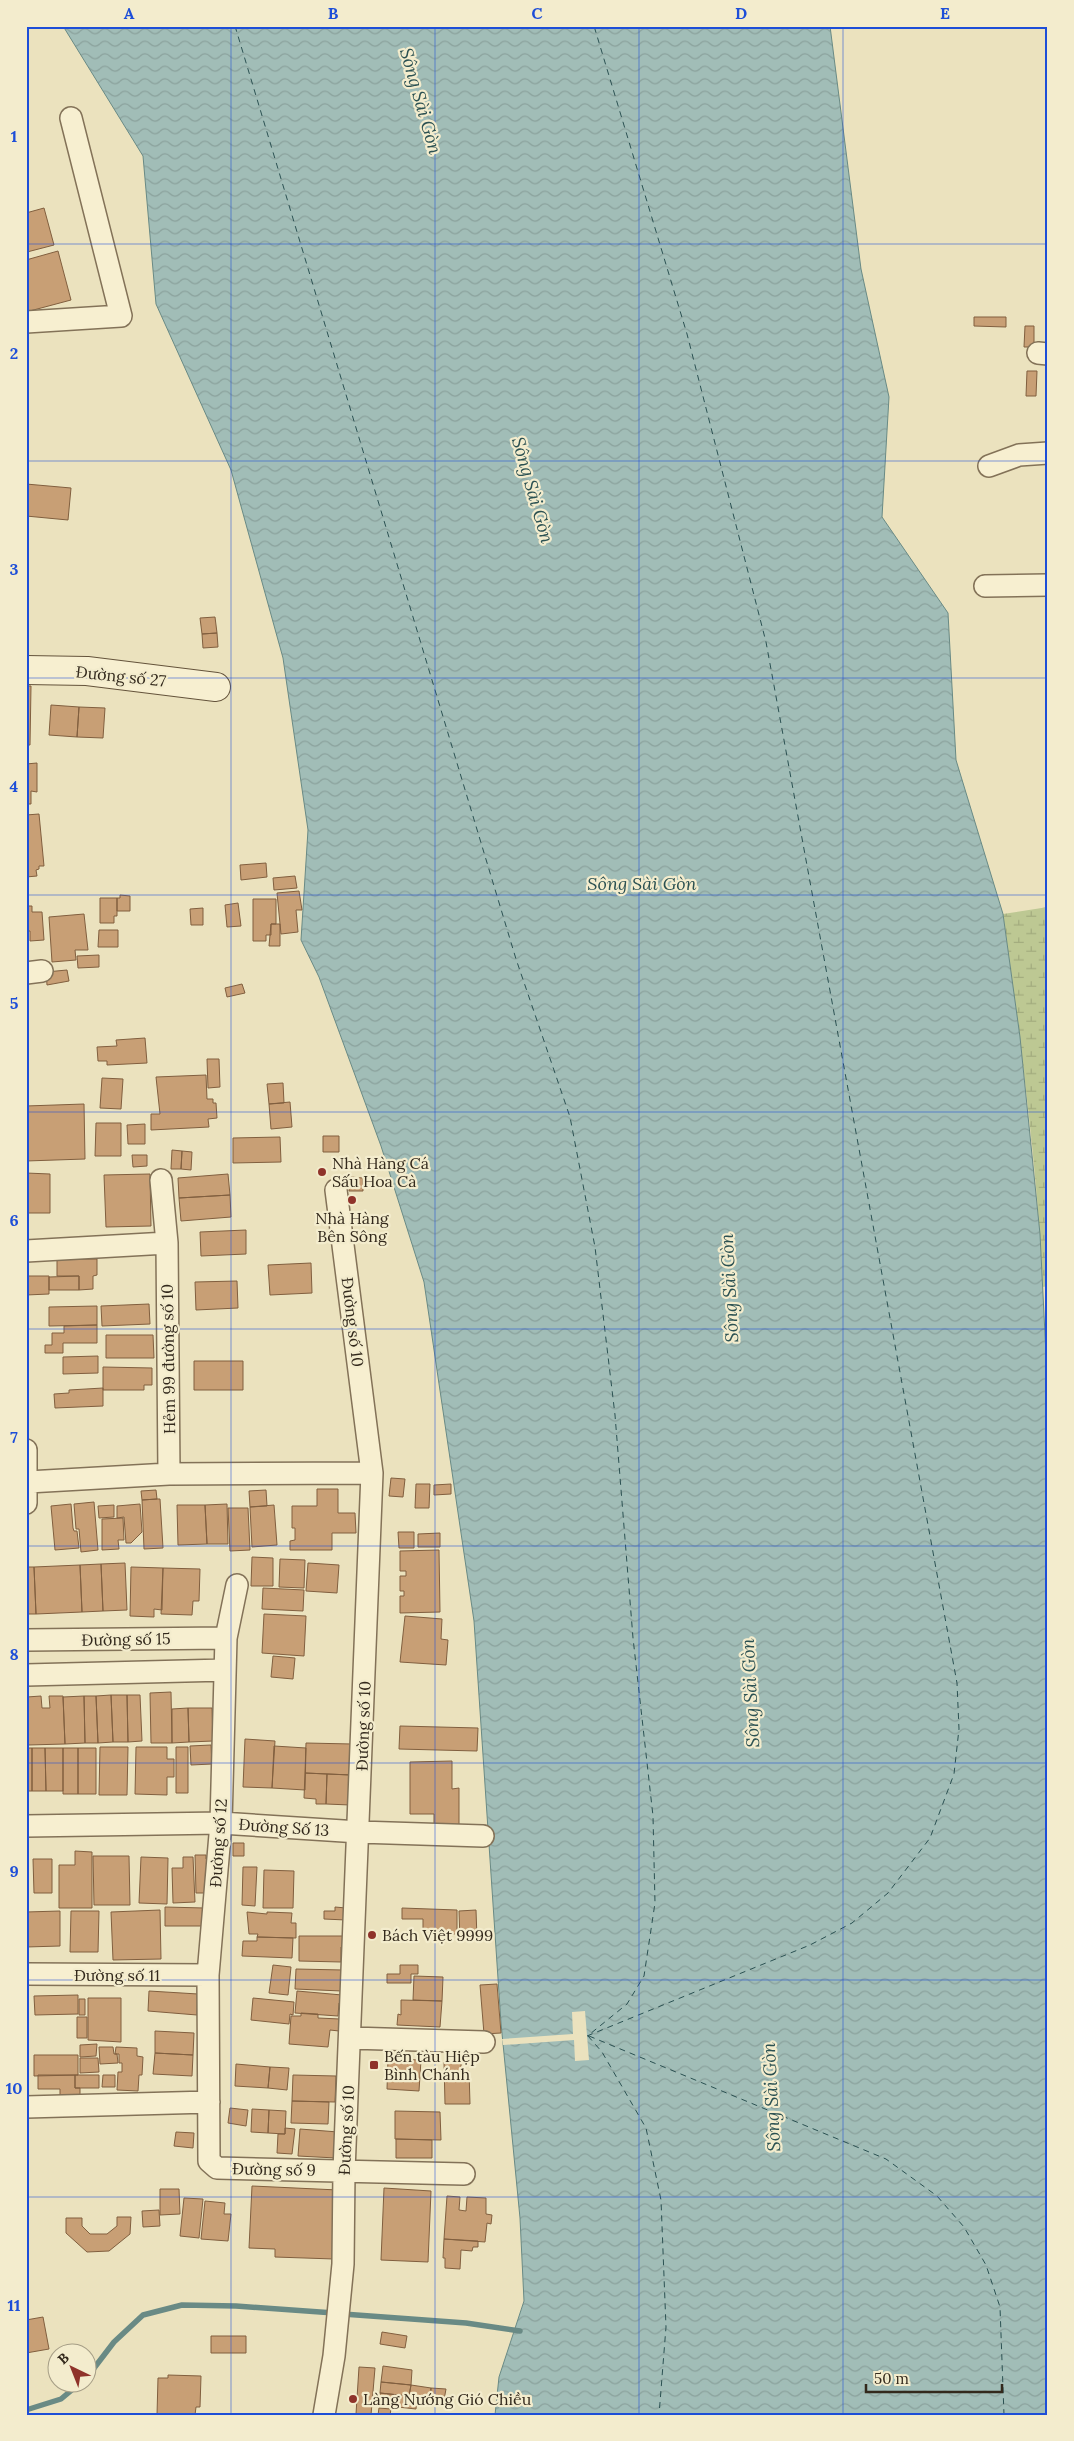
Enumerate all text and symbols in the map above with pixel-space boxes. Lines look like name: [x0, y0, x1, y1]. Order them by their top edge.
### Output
text: A: [124, 3, 135, 23]
text: B: [328, 3, 339, 23]
text: C: [531, 3, 543, 23]
text: D: [735, 3, 747, 23]
text: E: [940, 3, 950, 23]
water label: Sông Sài Gòn: [395, 45, 447, 157]
text: 1: [11, 126, 17, 146]
text: 2: [10, 343, 18, 363]
water label: Sông Sài Gòn: [507, 434, 559, 546]
text: 3: [10, 559, 19, 579]
street label: Đường số 27: [75, 661, 168, 691]
text: 4: [10, 776, 19, 796]
water label: Sông Sài Gòn: [587, 872, 697, 895]
text: 5: [10, 993, 19, 1013]
place label: Nhà Hàng Cá Sấu Hoa Cà: [332, 1153, 429, 1191]
marker: Nhà Hàng Cá Sấu Hoa Cà: [316, 1166, 328, 1178]
marker: Nhà Hàng Bên Sông: [346, 1194, 358, 1206]
place label: Nhà Hàng Bên Sông: [315, 1208, 390, 1246]
text: 6: [9, 1210, 19, 1230]
water label: Sông Sài Gòn: [715, 1233, 743, 1343]
street label: Đường số 10: [338, 1276, 368, 1368]
street label: Hẻm 99 đường số 10: [157, 1284, 179, 1434]
text: 7: [10, 1427, 18, 1447]
street label: Đường số 15: [81, 1628, 171, 1650]
water label: Sông Sài Gòn: [736, 1638, 764, 1748]
text: 8: [9, 1644, 19, 1664]
street label: Đường số 10: [351, 1680, 375, 1771]
street label: Đường số 12: [205, 1798, 231, 1888]
street label: Đường Số 13: [238, 1814, 330, 1840]
text: 9: [9, 1861, 19, 1881]
place label: Bách Việt 9999: [382, 1925, 493, 1945]
marker: Bách Việt 9999: [366, 1929, 378, 1941]
street label: Đường số 11: [74, 1965, 160, 1985]
water label: Sông Sài Gòn: [757, 2042, 785, 2152]
place label: Bến tàu Hiệp Bình Chánh: [384, 2046, 480, 2084]
marker: Bến tàu Hiệp Bình Chánh: [368, 2059, 380, 2071]
text: 10: [6, 2078, 22, 2098]
street label: Đường số 10: [334, 2084, 358, 2176]
street label: Đường số 9: [232, 2158, 316, 2180]
text: 11: [8, 2295, 21, 2315]
north arrow: [48, 2344, 98, 2394]
text: B: [54, 2349, 73, 2368]
scale bar: [866, 2361, 1003, 2393]
text: 50 m: [874, 2369, 909, 2388]
place label: Làng Nướng Gió Chiều: [363, 2389, 532, 2409]
marker: Làng Nướng Gió Chiều: [347, 2393, 359, 2405]

